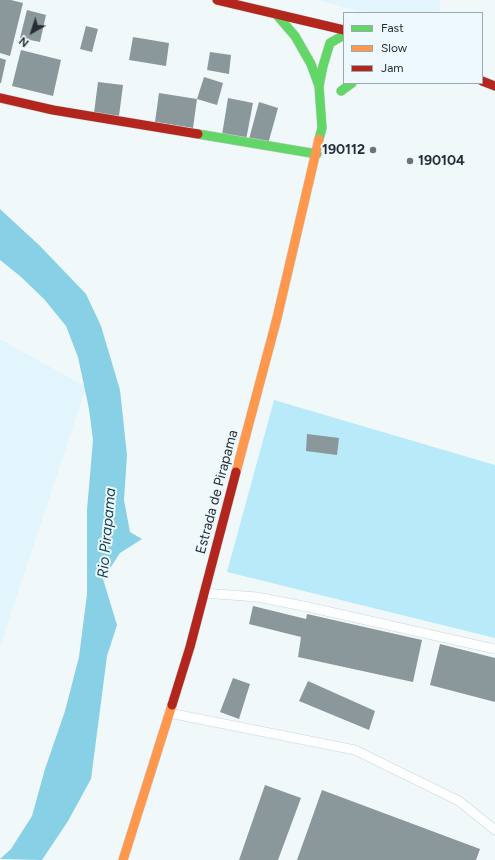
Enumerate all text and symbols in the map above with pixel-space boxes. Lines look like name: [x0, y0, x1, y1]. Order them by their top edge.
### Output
north arrow: [12, 12, 52, 52]
legend: [343, 12, 483, 84]
text: Fast: [381, 21, 404, 35]
text: N: [17, 34, 32, 49]
text: Slow: [381, 41, 407, 55]
text: Jam: [381, 61, 404, 75]
place label: 190112: [322, 142, 365, 158]
marker: 190112: [368, 145, 378, 155]
place label: 190104: [418, 153, 465, 169]
marker: 190104: [405, 156, 415, 166]
street label: Estrada de Pirapama: [192, 428, 242, 556]
water label: Rio Pirapama: [94, 487, 120, 579]

